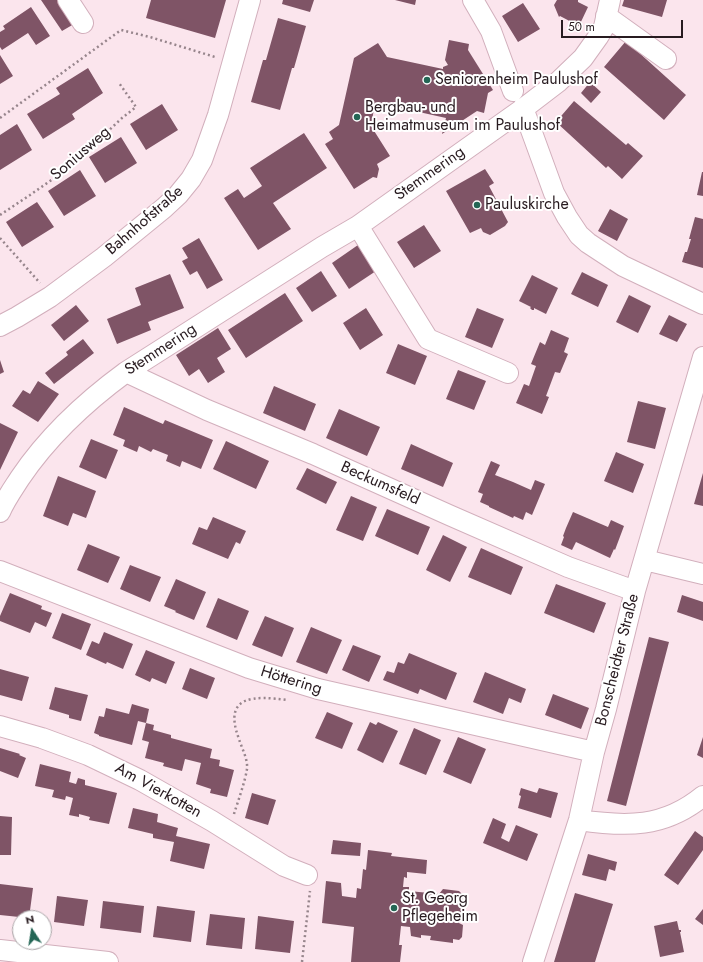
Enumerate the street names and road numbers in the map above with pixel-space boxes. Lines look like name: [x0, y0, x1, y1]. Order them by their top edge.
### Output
street label: Soniusweg: [47, 123, 115, 185]
street label: Stemmering: [391, 143, 469, 205]
street label: Bahnhofstraße: [103, 182, 187, 260]
street label: Stemmering: [122, 320, 200, 380]
street label: Beckumsfeld: [337, 458, 423, 510]
street label: Bonscheidter Straße: [592, 592, 644, 728]
street label: Höttering: [258, 663, 324, 699]
street label: Am Vierkotten: [111, 759, 205, 823]

